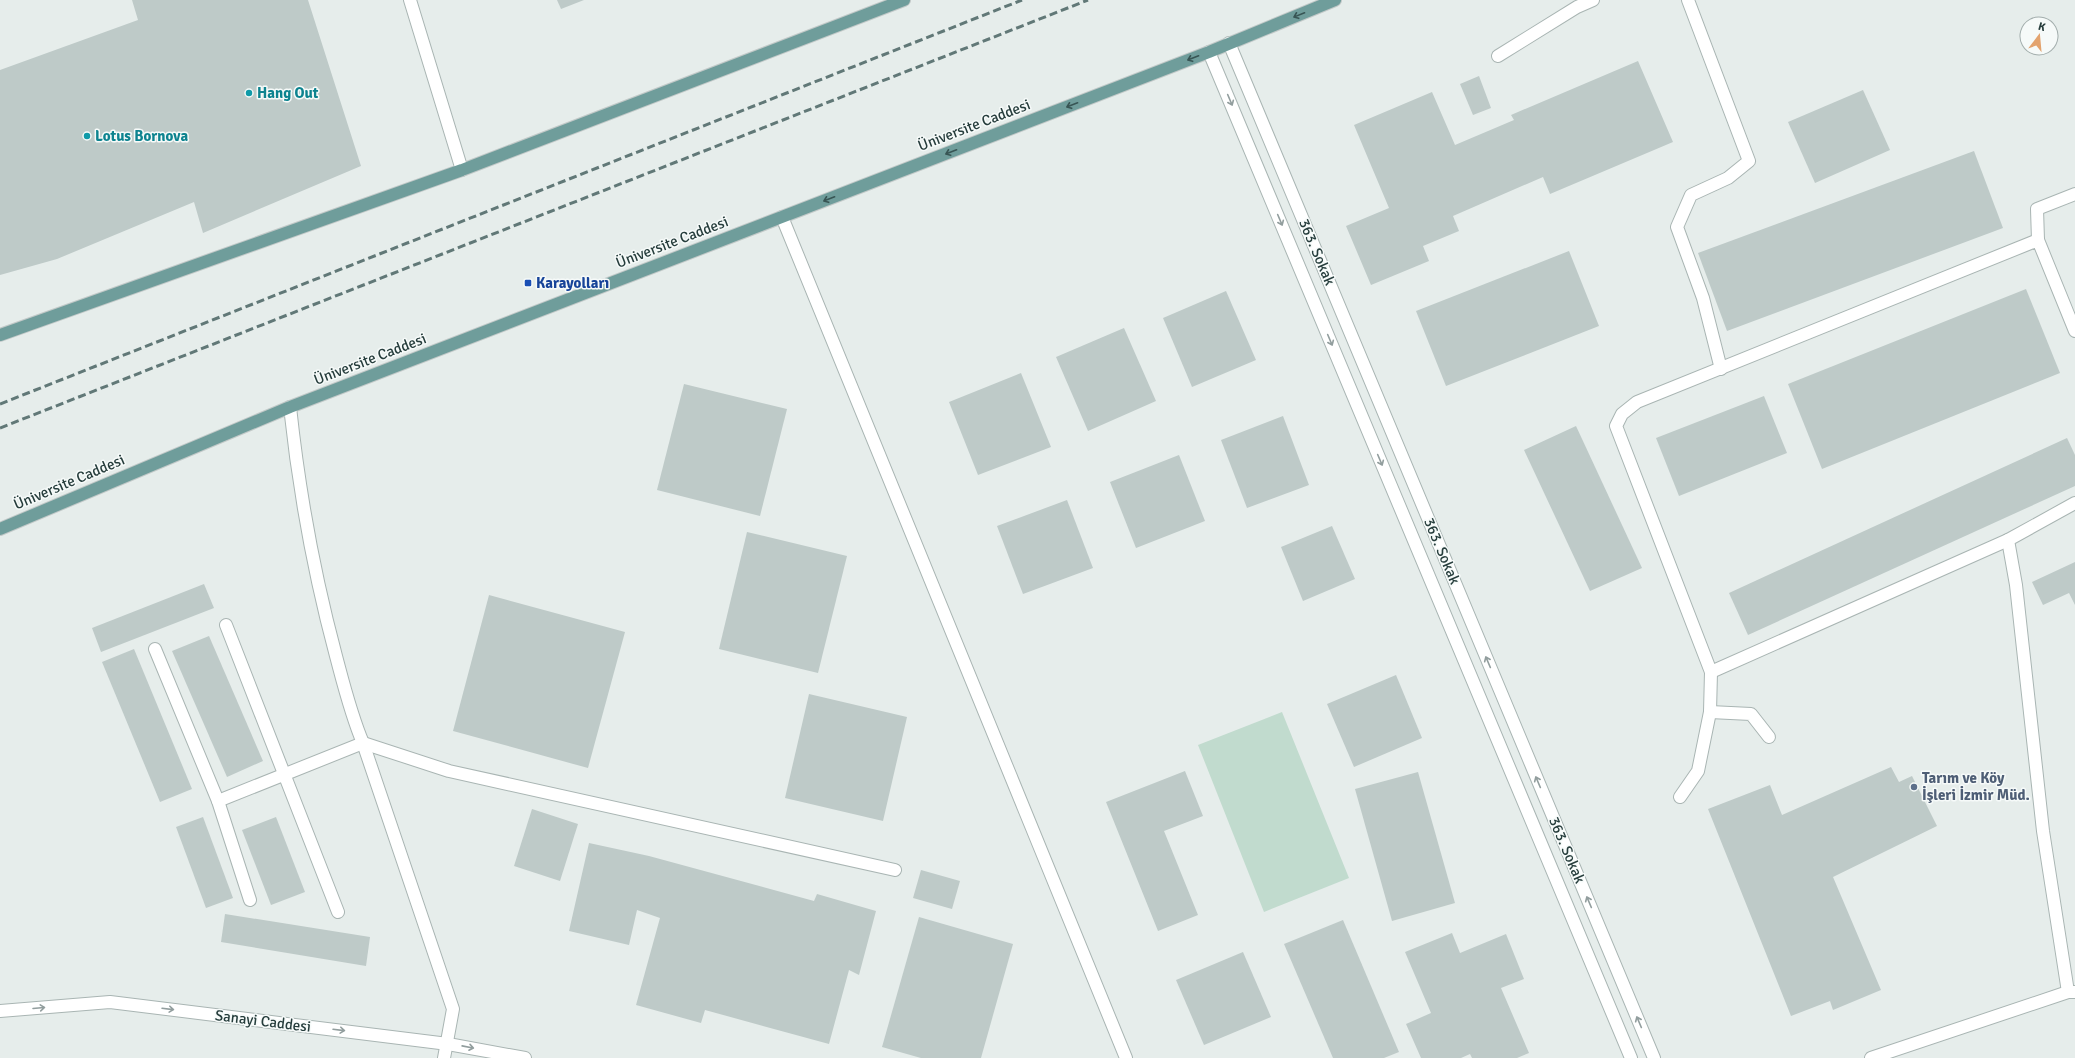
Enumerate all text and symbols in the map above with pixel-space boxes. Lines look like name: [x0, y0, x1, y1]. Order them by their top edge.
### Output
one-way arrow: [1293, 11, 1305, 19]
north arrow: [2019, 16, 2059, 56]
text: K: [2037, 20, 2047, 34]
one-way arrow: [1188, 54, 1200, 62]
place label: Hang Out: [257, 84, 319, 102]
marker: Hang Out: [244, 88, 254, 98]
one-way arrow: [1226, 94, 1234, 106]
street label: Üniversite Caddesi: [915, 95, 1033, 155]
one-way arrow: [1066, 101, 1078, 109]
place label: Lotus Bornova: [95, 127, 188, 145]
marker: Lotus Bornova: [82, 131, 92, 141]
one-way arrow: [945, 148, 957, 156]
one-way arrow: [824, 195, 836, 203]
street label: Üniversite Caddesi: [613, 212, 731, 272]
one-way arrow: [1277, 214, 1284, 226]
street label: 363. Sokak: [1295, 216, 1339, 288]
place label: Karayolları: [536, 274, 609, 292]
marker: Karayolları: [523, 278, 533, 288]
street label: Üniversite Caddesi: [311, 329, 429, 389]
one-way arrow: [1327, 334, 1334, 346]
street label: Üniversite Caddesi: [11, 450, 127, 514]
one-way arrow: [1377, 454, 1385, 466]
street label: 363. Sokak: [1420, 515, 1464, 587]
one-way arrow: [1484, 657, 1492, 669]
place label: Tarım ve Köy İşleri İzmir Müd.: [1922, 769, 2030, 804]
one-way arrow: [1534, 777, 1542, 789]
marker: Tarım ve Köy İşleri İzmir Müd.: [1909, 782, 1919, 792]
street label: 363. Sokak: [1545, 814, 1589, 886]
one-way arrow: [1584, 897, 1592, 909]
one-way arrow: [32, 1004, 45, 1012]
one-way arrow: [161, 1005, 174, 1013]
street label: Sanayi Caddesi: [214, 1006, 312, 1036]
one-way arrow: [1635, 1016, 1642, 1028]
one-way arrow: [332, 1026, 345, 1034]
one-way arrow: [461, 1044, 474, 1052]

